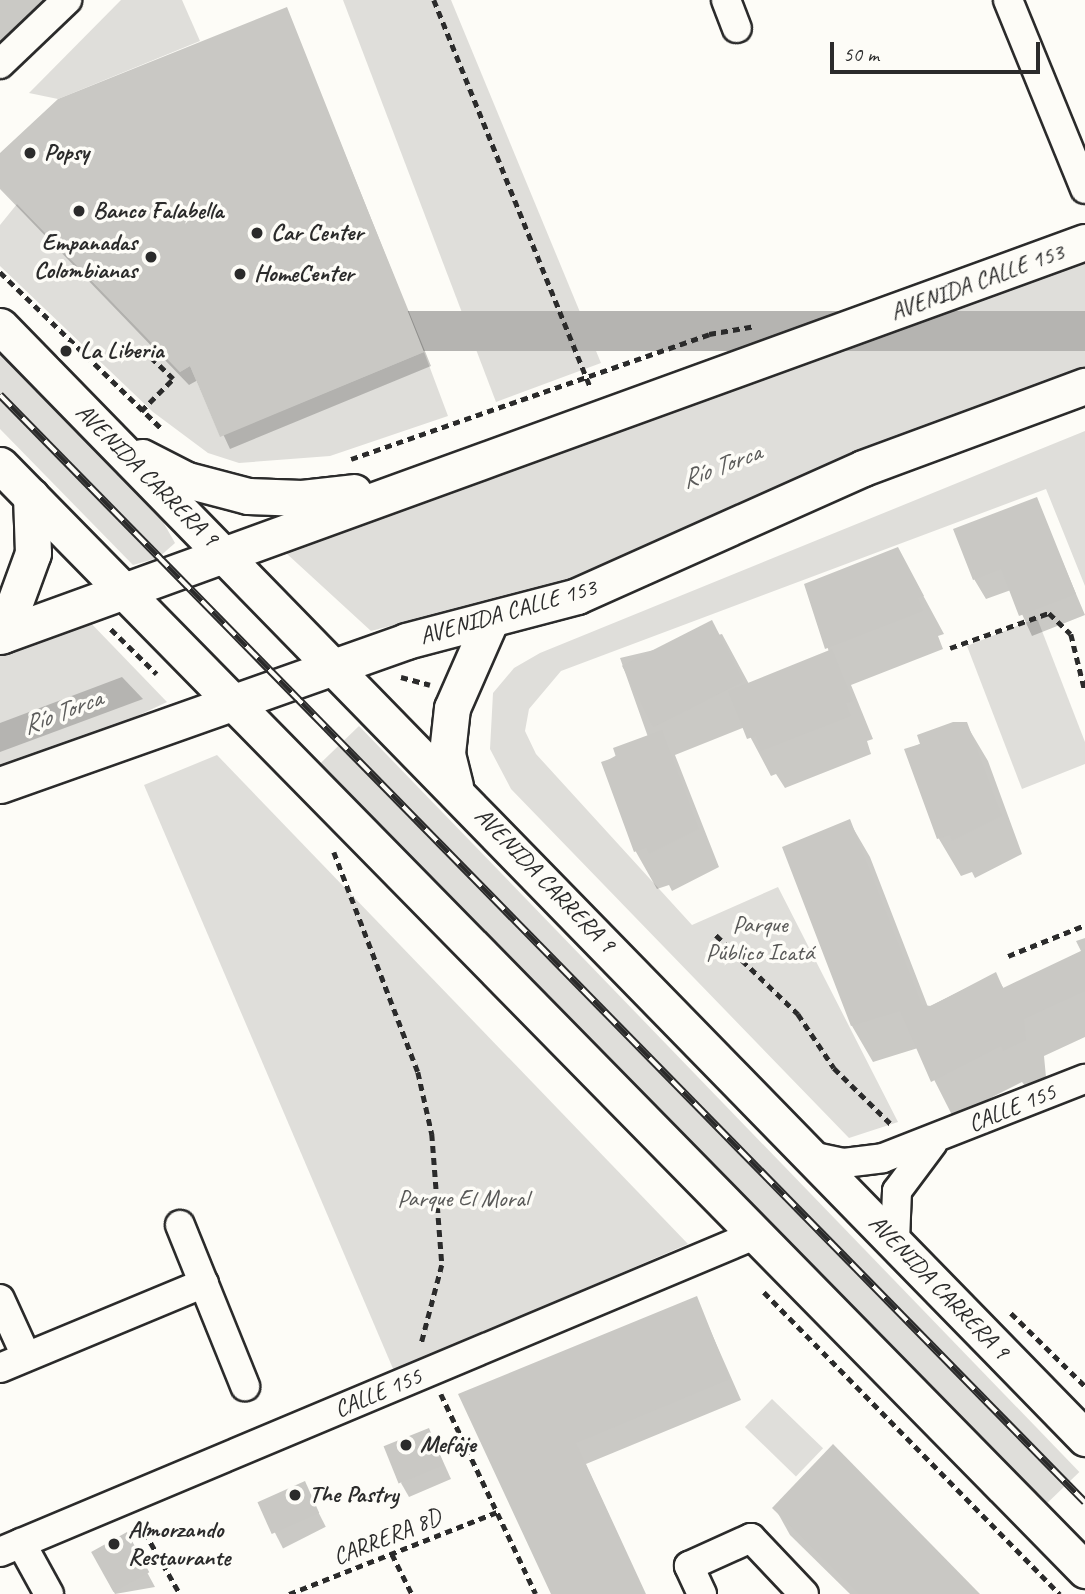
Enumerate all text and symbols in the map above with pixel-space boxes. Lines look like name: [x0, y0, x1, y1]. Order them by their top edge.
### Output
scale bar: [833, 28, 1043, 72]
text: 50 m: [843, 41, 879, 67]
place label: Popsy: [44, 139, 89, 167]
marker: Popsy: [22, 145, 38, 161]
place label: Banco Falabella: [93, 197, 224, 225]
marker: Banco Falabella: [71, 203, 87, 219]
place label: Car Center: [271, 219, 363, 247]
marker: Car Center: [249, 225, 265, 241]
place label: Empanadas Colombianas: [34, 229, 137, 285]
street label: AVENIDA CALLE 153: [887, 237, 1067, 327]
marker: Empanadas Colombianas: [143, 249, 159, 265]
place label: HomeCenter: [254, 260, 354, 288]
marker: HomeCenter: [232, 266, 248, 282]
place label: La Liberia: [80, 337, 165, 365]
marker: La Liberia: [58, 343, 74, 359]
street label: AVENIDA CARRERA 9: [70, 398, 224, 552]
water label: Río Torca: [677, 437, 765, 495]
street label: AVENIDA CALLE 153: [417, 573, 599, 651]
water label: Río Torca: [18, 683, 106, 741]
street label: AVENIDA CARRERA 9: [469, 802, 621, 958]
park label: Parque Público Icatá: [705, 911, 815, 967]
street label: CALLE 155: [964, 1077, 1060, 1139]
park label: Parque El Moral: [397, 1185, 529, 1213]
street label: AVENIDA CARRERA 9: [863, 1209, 1015, 1365]
street label: CALLE 155: [330, 1362, 426, 1424]
place label: Mefaje: [420, 1431, 476, 1459]
marker: Mefaje: [398, 1437, 414, 1453]
place label: The Pastry: [309, 1481, 400, 1509]
marker: The Pastry: [287, 1487, 303, 1503]
street label: CARRERA 8D: [329, 1502, 445, 1572]
place label: Almorzando Restaurante: [128, 1516, 230, 1572]
marker: Almorzando Restaurante: [106, 1536, 122, 1552]

